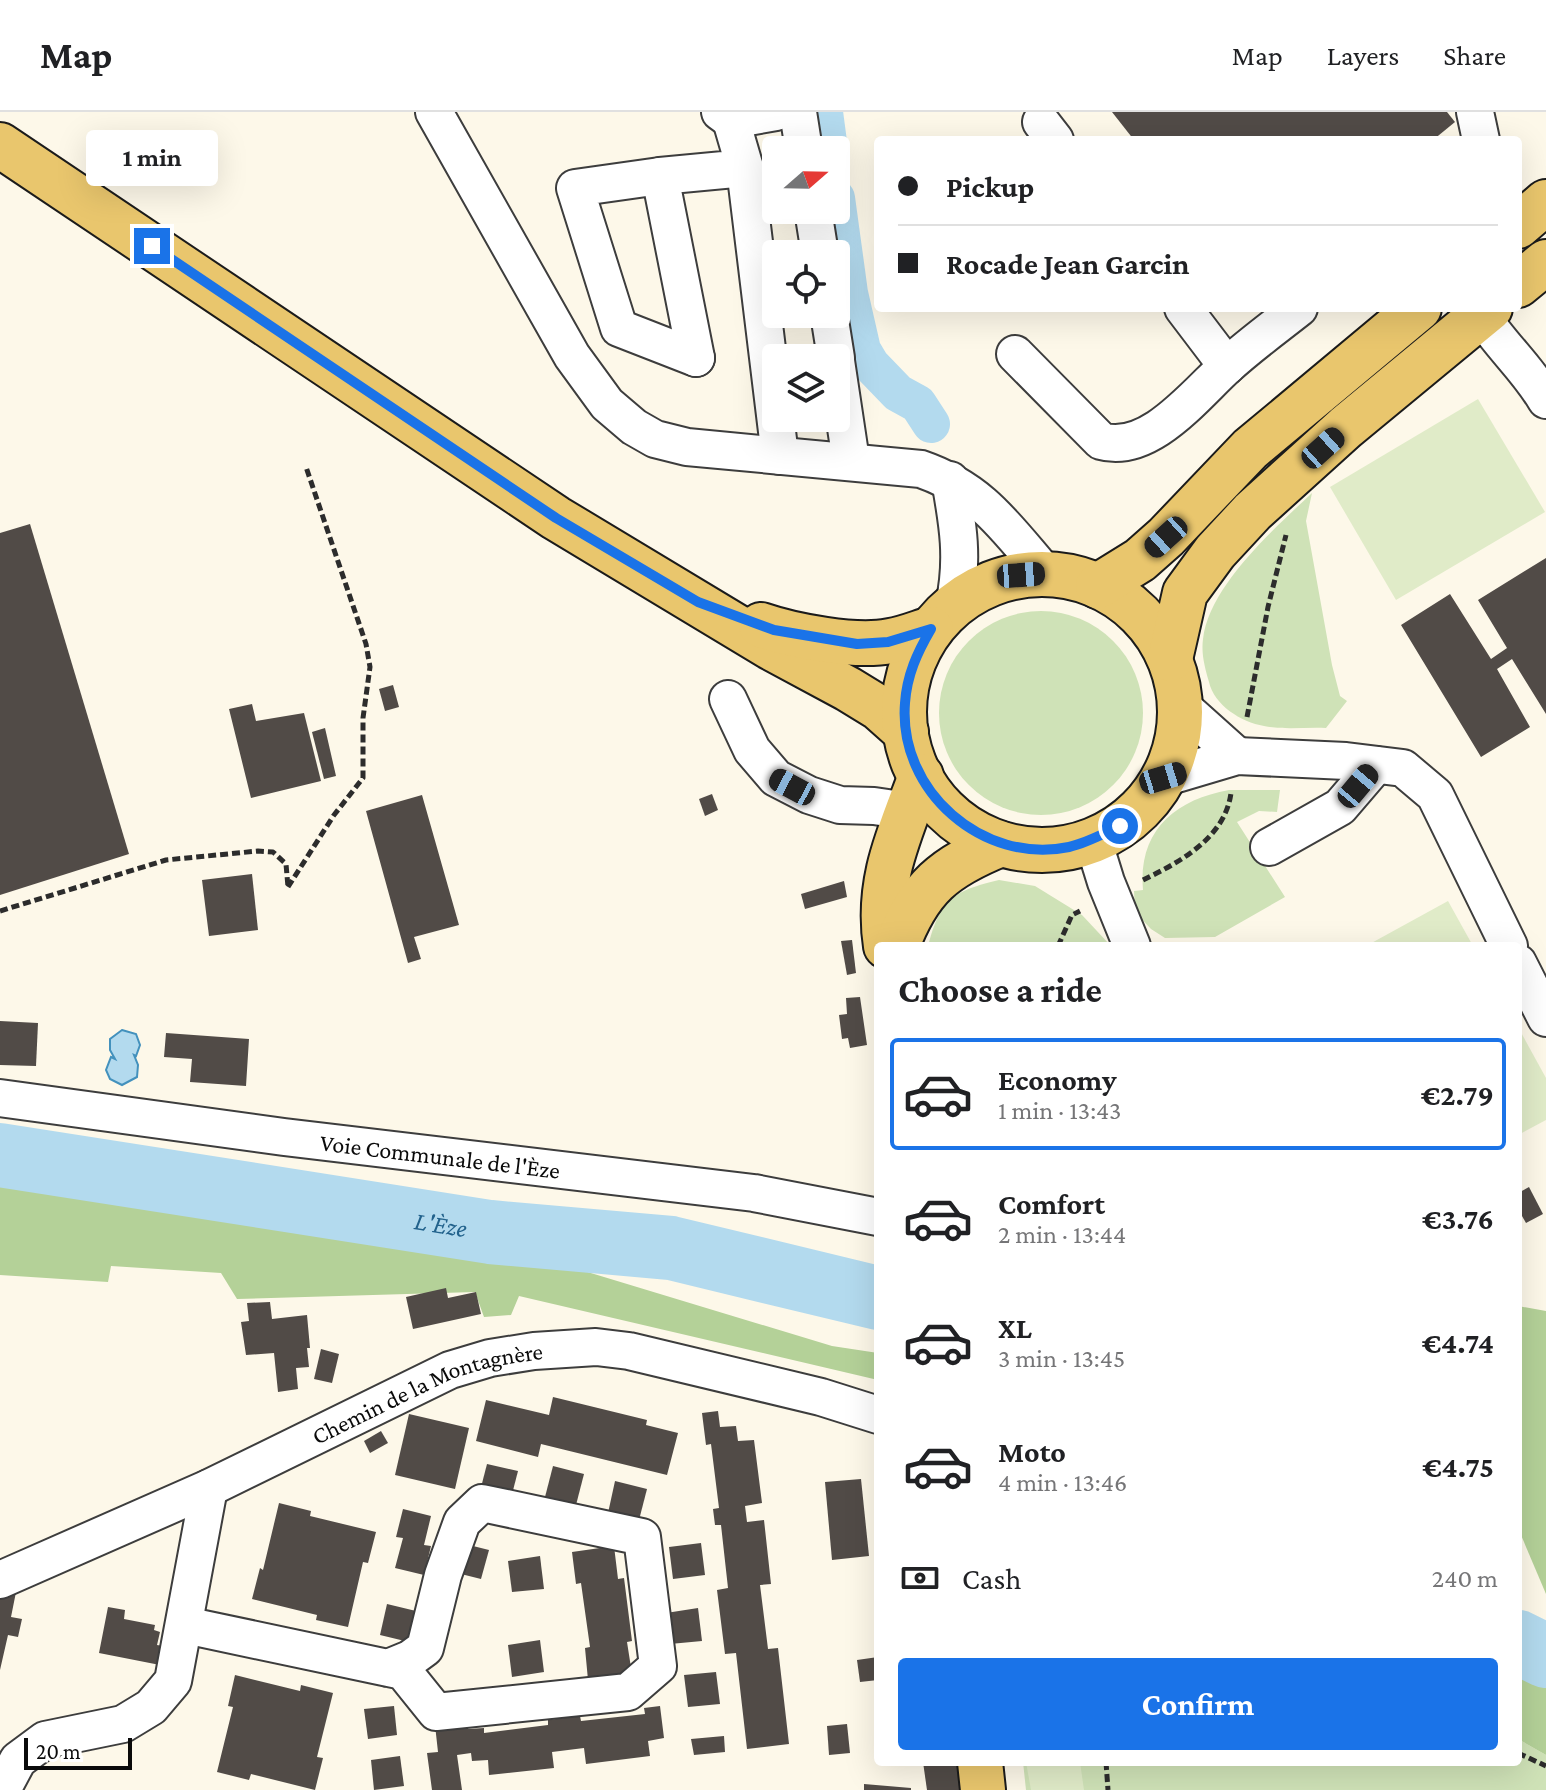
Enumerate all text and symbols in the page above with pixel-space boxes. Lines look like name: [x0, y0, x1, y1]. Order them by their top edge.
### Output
text: Map: [40, 34, 113, 76]
text: Map: [1232, 40, 1283, 71]
text: Layers: [1327, 40, 1399, 71]
text: Share: [1443, 40, 1506, 71]
callout: 1 min: [86, 130, 218, 186]
north arrow: [762, 136, 850, 224]
map controls: [762, 136, 850, 432]
text: 1 min: [122, 143, 182, 172]
text: Pickup: [946, 170, 1034, 203]
route end: [134, 228, 170, 264]
button: locate: [762, 240, 850, 328]
text: Rocade Jean Garcin: [946, 247, 1189, 280]
button: layers: [762, 344, 850, 432]
car: [1297, 423, 1349, 473]
car: [1140, 512, 1192, 562]
car: [996, 561, 1046, 589]
car: [1137, 760, 1189, 796]
car: [1333, 760, 1383, 812]
car: [765, 765, 819, 809]
route start: [1102, 808, 1138, 844]
text: Choose a ride: [898, 970, 1102, 1010]
icon: car: [902, 1058, 974, 1130]
text: Economy: [998, 1063, 1117, 1096]
text: €2.79: [1421, 1078, 1494, 1111]
text: 1 min · 13:43: [998, 1096, 1121, 1125]
street label: Voie Communale de l'Èze: [319, 1128, 562, 1183]
icon: car: [902, 1182, 974, 1254]
text: Comfort: [998, 1187, 1105, 1220]
text: €3.76: [1422, 1202, 1494, 1235]
water label: L'Èze: [412, 1206, 469, 1243]
text: 2 min · 13:44: [998, 1220, 1126, 1249]
icon: car: [902, 1306, 974, 1378]
text: XL: [998, 1311, 1032, 1344]
text: €4.74: [1422, 1326, 1494, 1359]
street label: Chemin de la Montagnère: [307, 1337, 544, 1449]
text: 3 min · 13:45: [998, 1344, 1125, 1373]
icon: car: [902, 1430, 974, 1502]
text: Moto: [998, 1435, 1066, 1468]
text: €4.75: [1422, 1450, 1494, 1483]
text: 4 min · 13:46: [998, 1468, 1127, 1497]
icon: cash: [898, 1556, 942, 1600]
text: Cash: [962, 1562, 1021, 1595]
text: 240 m: [1432, 1564, 1498, 1593]
button: Confirm: [898, 1658, 1498, 1750]
scale bar: [24, 1734, 132, 1770]
text: 20 m: [36, 1739, 81, 1764]

